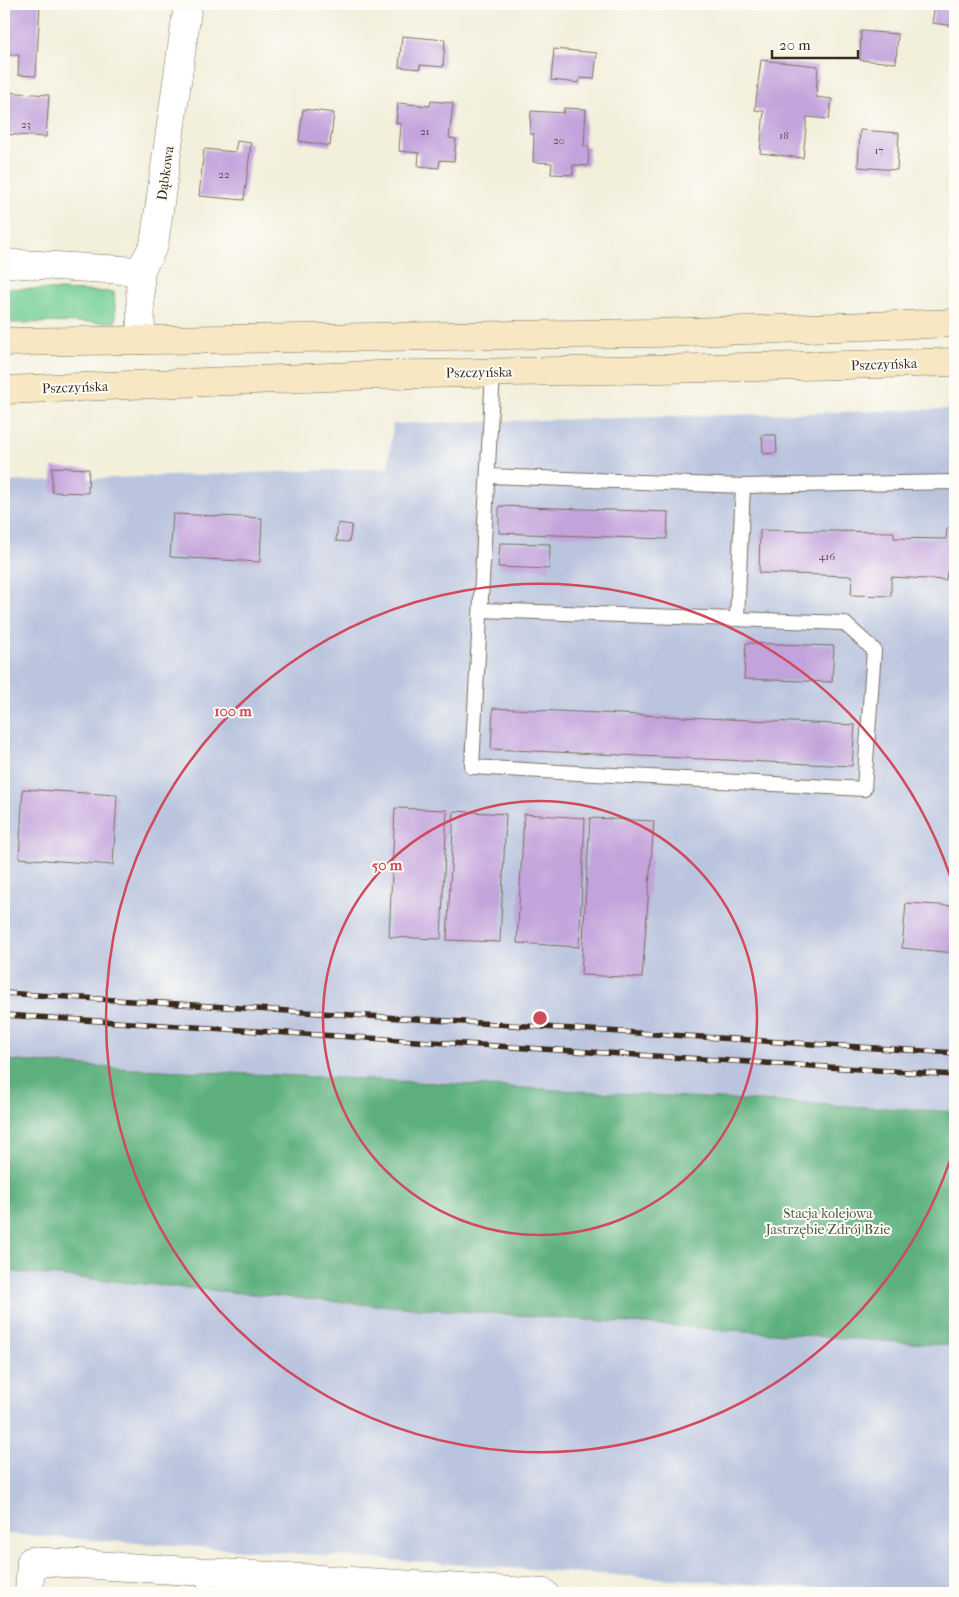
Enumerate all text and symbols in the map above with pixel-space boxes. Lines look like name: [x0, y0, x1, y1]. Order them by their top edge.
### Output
scale bar: [772, 28, 858, 60]
text: 20 m: [779, 36, 811, 54]
house number: 23: [21, 118, 31, 131]
house number: 21: [420, 125, 430, 138]
house number: 18: [779, 129, 789, 142]
house number: 20: [553, 134, 565, 147]
street label: Dąbkowa: [153, 144, 178, 201]
house number: 17: [874, 144, 884, 157]
house number: 22: [218, 168, 230, 181]
street label: Pszczyńska: [850, 355, 918, 374]
street label: Pszczyńska: [446, 363, 513, 382]
street label: Pszczyńska: [41, 378, 109, 397]
house number: 416: [819, 550, 835, 563]
text: 100 m: [214, 702, 252, 720]
text: 50 m: [372, 856, 403, 874]
centre of rings: [531, 1009, 549, 1027]
park label: Stacja kolejowa Jastrzębie Zdrój Bzie: [765, 1205, 890, 1238]

